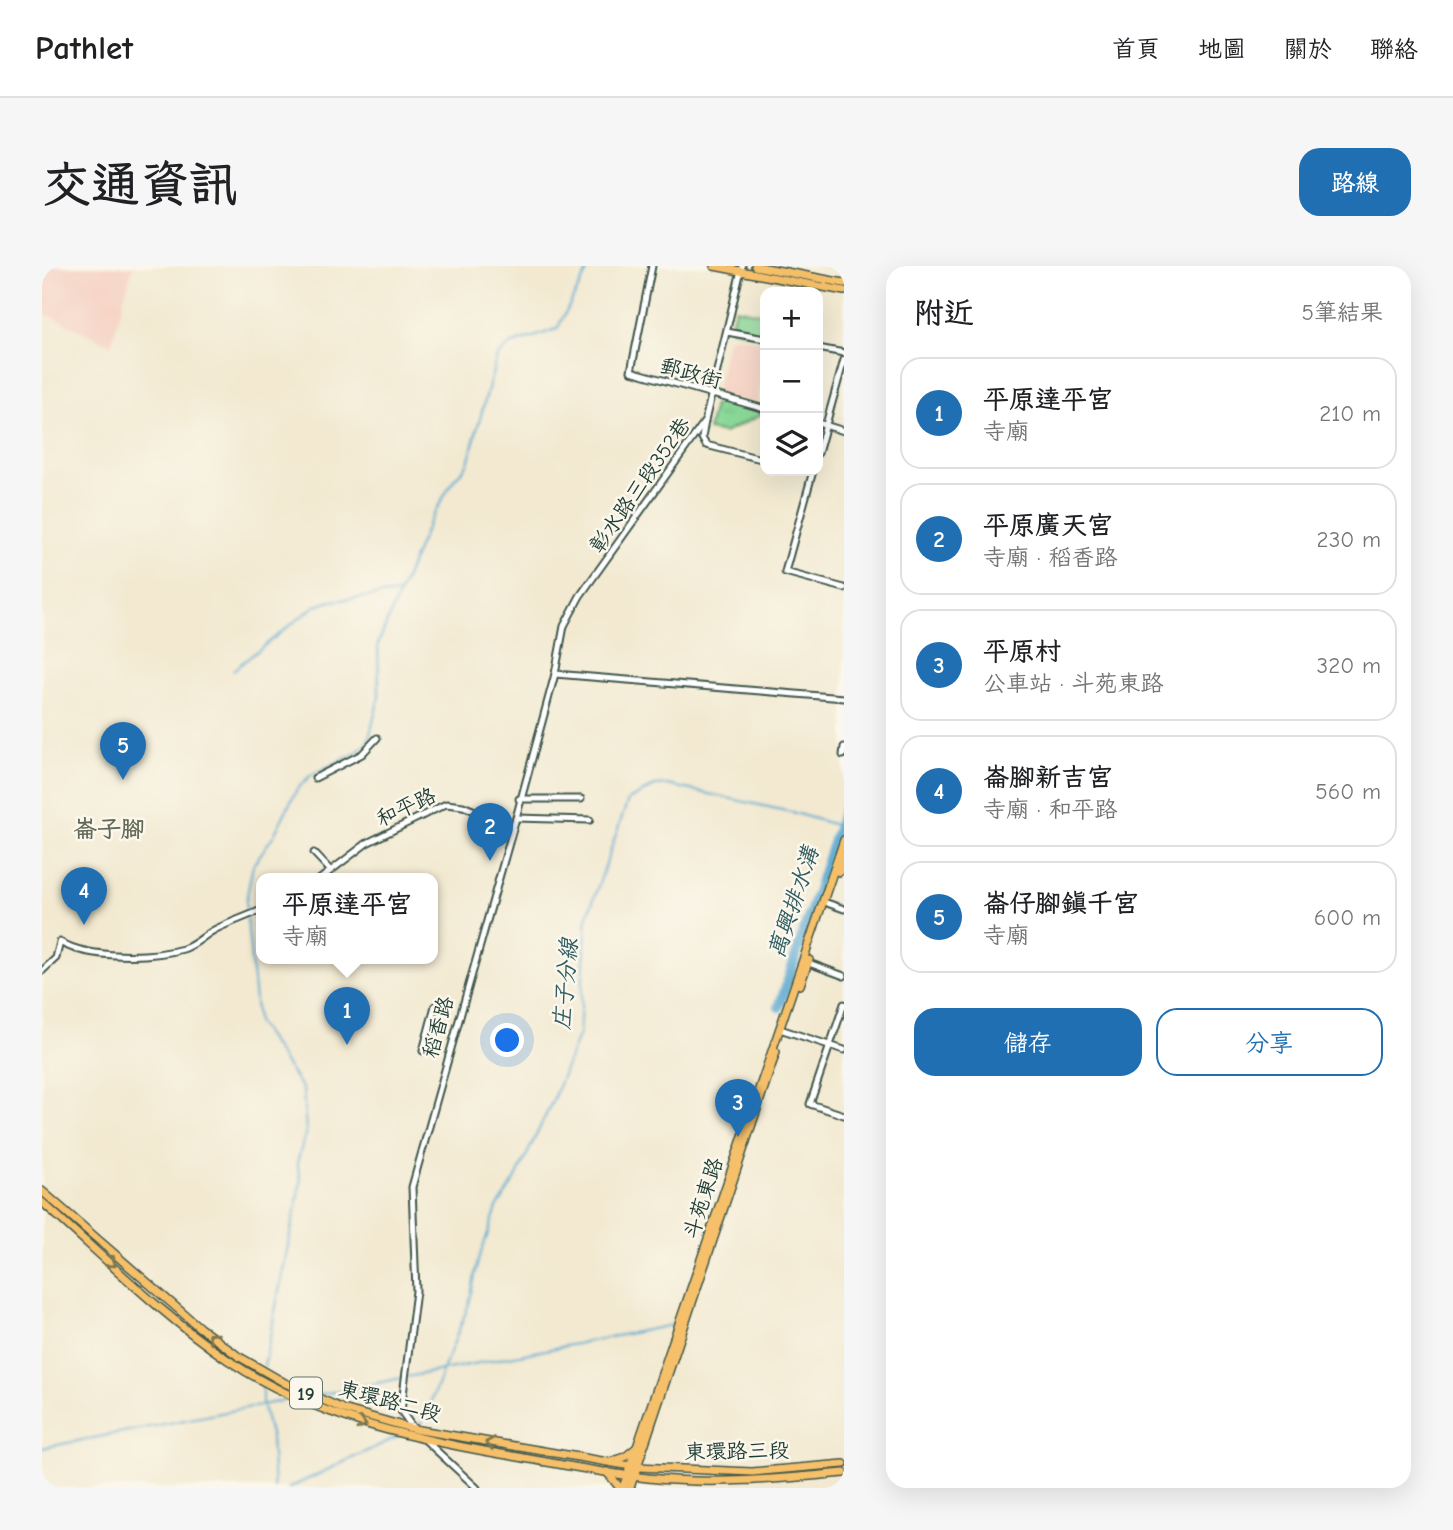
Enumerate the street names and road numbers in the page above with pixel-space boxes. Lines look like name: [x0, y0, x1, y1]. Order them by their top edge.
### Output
street label: 郵政街: [657, 353, 725, 393]
street label: 彰水路三段352巷: [585, 413, 695, 557]
street label: 和平路: [372, 783, 440, 831]
street label: 稻香路: [418, 993, 458, 1061]
street label: 斗苑東路: [679, 1154, 727, 1242]
street label: 東環路二段: [336, 1376, 444, 1426]
road number: 19: [290, 1378, 322, 1408]
street label: 東環路三段: [684, 1438, 790, 1464]

